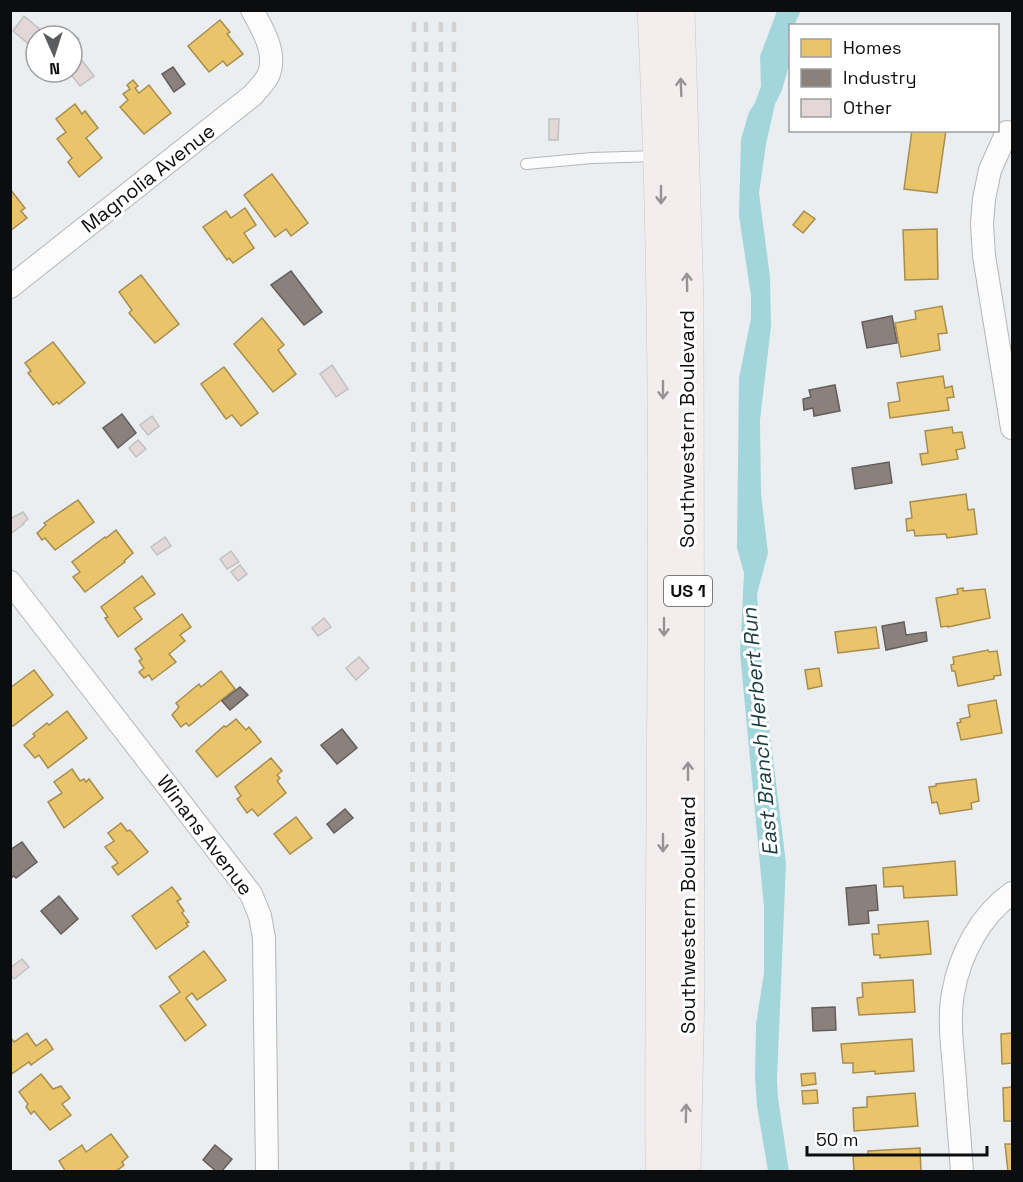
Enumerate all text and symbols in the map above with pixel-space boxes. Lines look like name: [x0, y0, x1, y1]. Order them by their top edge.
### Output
north arrow: [24, 24, 84, 84]
legend: [789, 24, 999, 132]
text: Homes: [843, 36, 902, 59]
text: N: [49, 58, 61, 79]
text: Industry: [843, 66, 916, 89]
one-way arrow: [676, 78, 687, 98]
text: Other: [843, 96, 892, 119]
street label: Magnolia Avenue: [76, 118, 220, 238]
one-way arrow: [655, 184, 667, 204]
one-way arrow: [681, 273, 692, 293]
street label: Southwestern Boulevard: [674, 310, 700, 548]
one-way arrow: [657, 379, 669, 399]
road number: US 1: [664, 576, 712, 606]
water label: East Branch Herbert Run: [735, 606, 784, 857]
one-way arrow: [658, 616, 670, 636]
one-way arrow: [682, 762, 694, 782]
street label: Winans Avenue: [151, 769, 259, 901]
street label: Southwestern Boulevard: [675, 796, 701, 1034]
one-way arrow: [657, 832, 669, 852]
one-way arrow: [680, 1104, 692, 1124]
scale bar: [807, 1119, 987, 1157]
text: 50 m: [816, 1128, 858, 1151]

